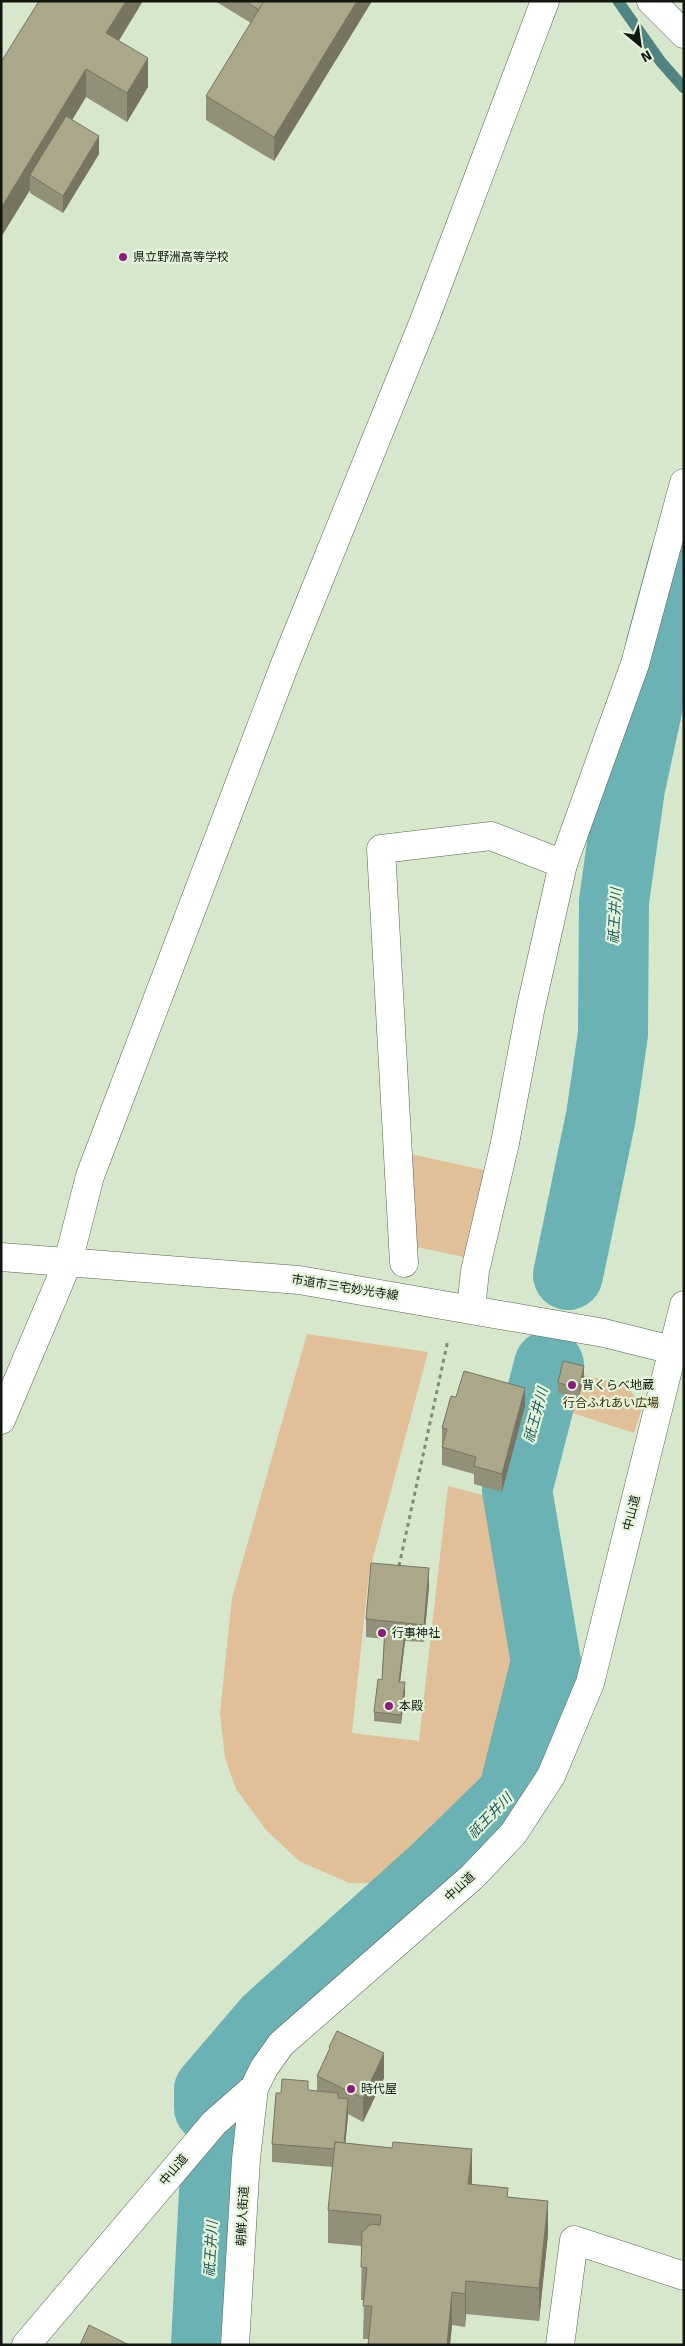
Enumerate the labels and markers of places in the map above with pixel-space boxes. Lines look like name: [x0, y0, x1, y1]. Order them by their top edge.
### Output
place label: 県立野洲高等学校: [133, 250, 229, 265]
marker: 県立野洲高等学校: [117, 251, 129, 263]
place label: 背くらべ地蔵: [582, 1378, 654, 1393]
marker: 背くらべ地蔵: [566, 1379, 578, 1391]
place label: 行事神社: [392, 1626, 440, 1641]
marker: 行事神社: [376, 1627, 388, 1639]
place label: 本殿: [399, 1699, 423, 1714]
marker: 本殿: [383, 1700, 395, 1712]
place label: 時代屋: [361, 2082, 397, 2097]
marker: 時代屋: [345, 2083, 357, 2095]

